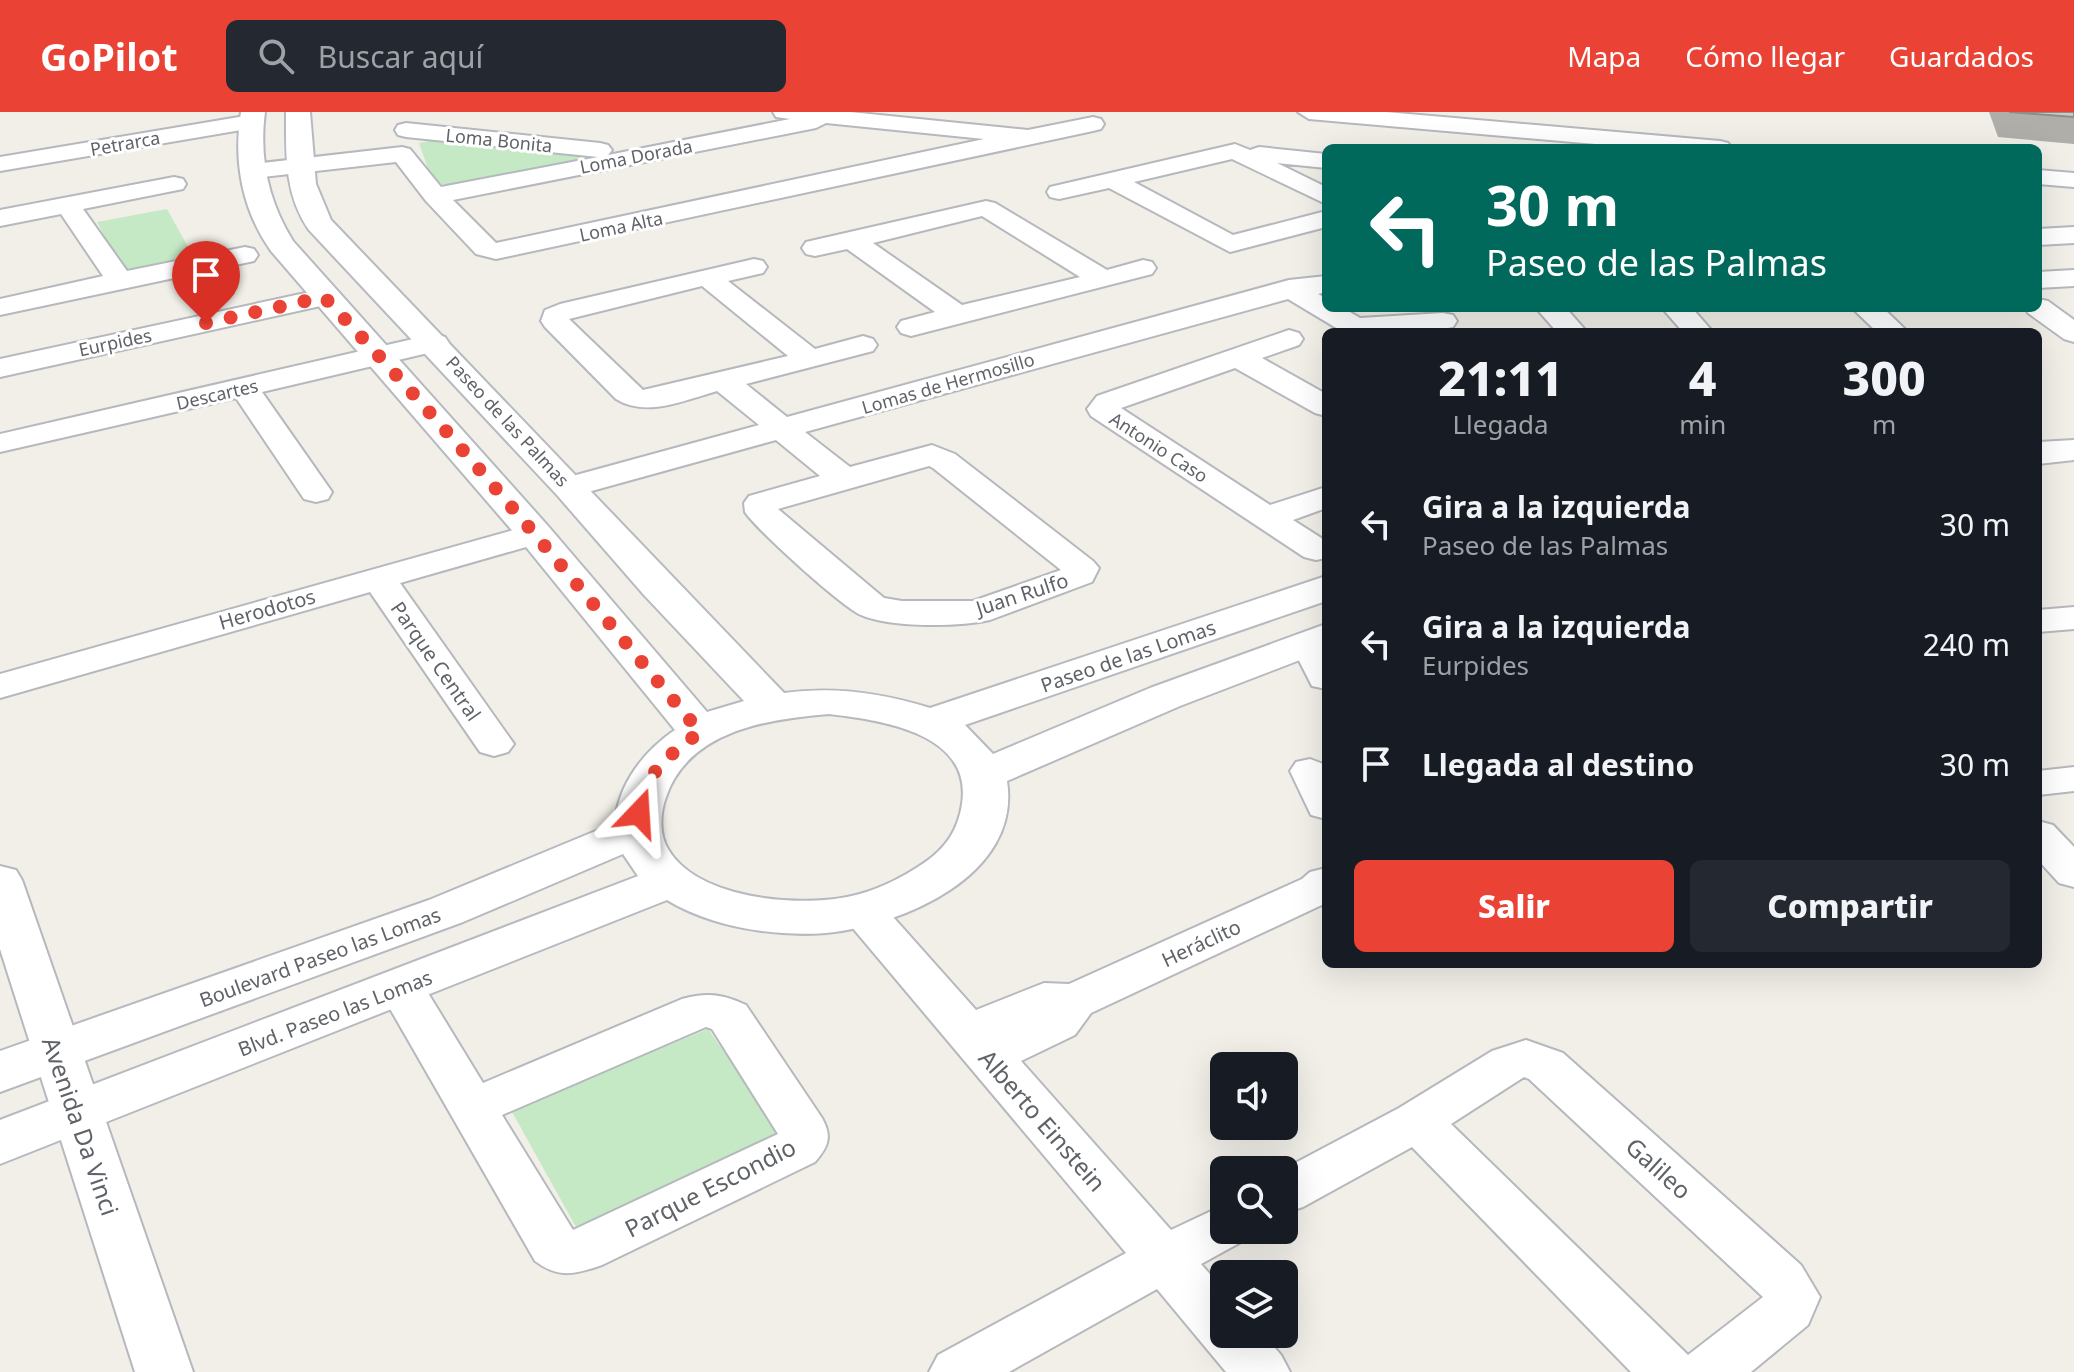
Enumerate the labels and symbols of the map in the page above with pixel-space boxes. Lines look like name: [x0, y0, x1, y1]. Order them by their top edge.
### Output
street label: Loma Bonita: [445, 122, 553, 158]
street label: Petrarca: [88, 125, 162, 161]
street label: Loma Dorada: [578, 133, 694, 179]
street label: Loma Alta: [577, 205, 665, 247]
pin: [172, 241, 240, 323]
street label: Eurpides: [76, 323, 154, 361]
street label: Lomas de Hermosillo: [859, 347, 1037, 419]
street label: Paseo de las Palmas: [441, 350, 575, 492]
street label: Descartes: [174, 373, 260, 415]
street label: Antonio Caso: [1105, 406, 1213, 488]
street label: Juan Rulfo: [970, 566, 1072, 622]
street label: Herodotos: [216, 582, 318, 636]
street label: Parque Central: [385, 596, 487, 726]
street label: Paseo de las Lomas: [1037, 613, 1219, 699]
position arrow: [597, 771, 681, 855]
street label: Boulevard Paseo las Lomas: [196, 901, 444, 1013]
street label: Heráclito: [1157, 913, 1245, 973]
street label: Blvd. Paseo las Lomas: [234, 964, 436, 1062]
street label: Avenida Da Vinci: [35, 1032, 127, 1220]
street label: Alberto Einstein: [972, 1042, 1114, 1198]
street label: Parque Escondio: [619, 1130, 801, 1244]
street label: Galileo: [1619, 1130, 1699, 1206]

